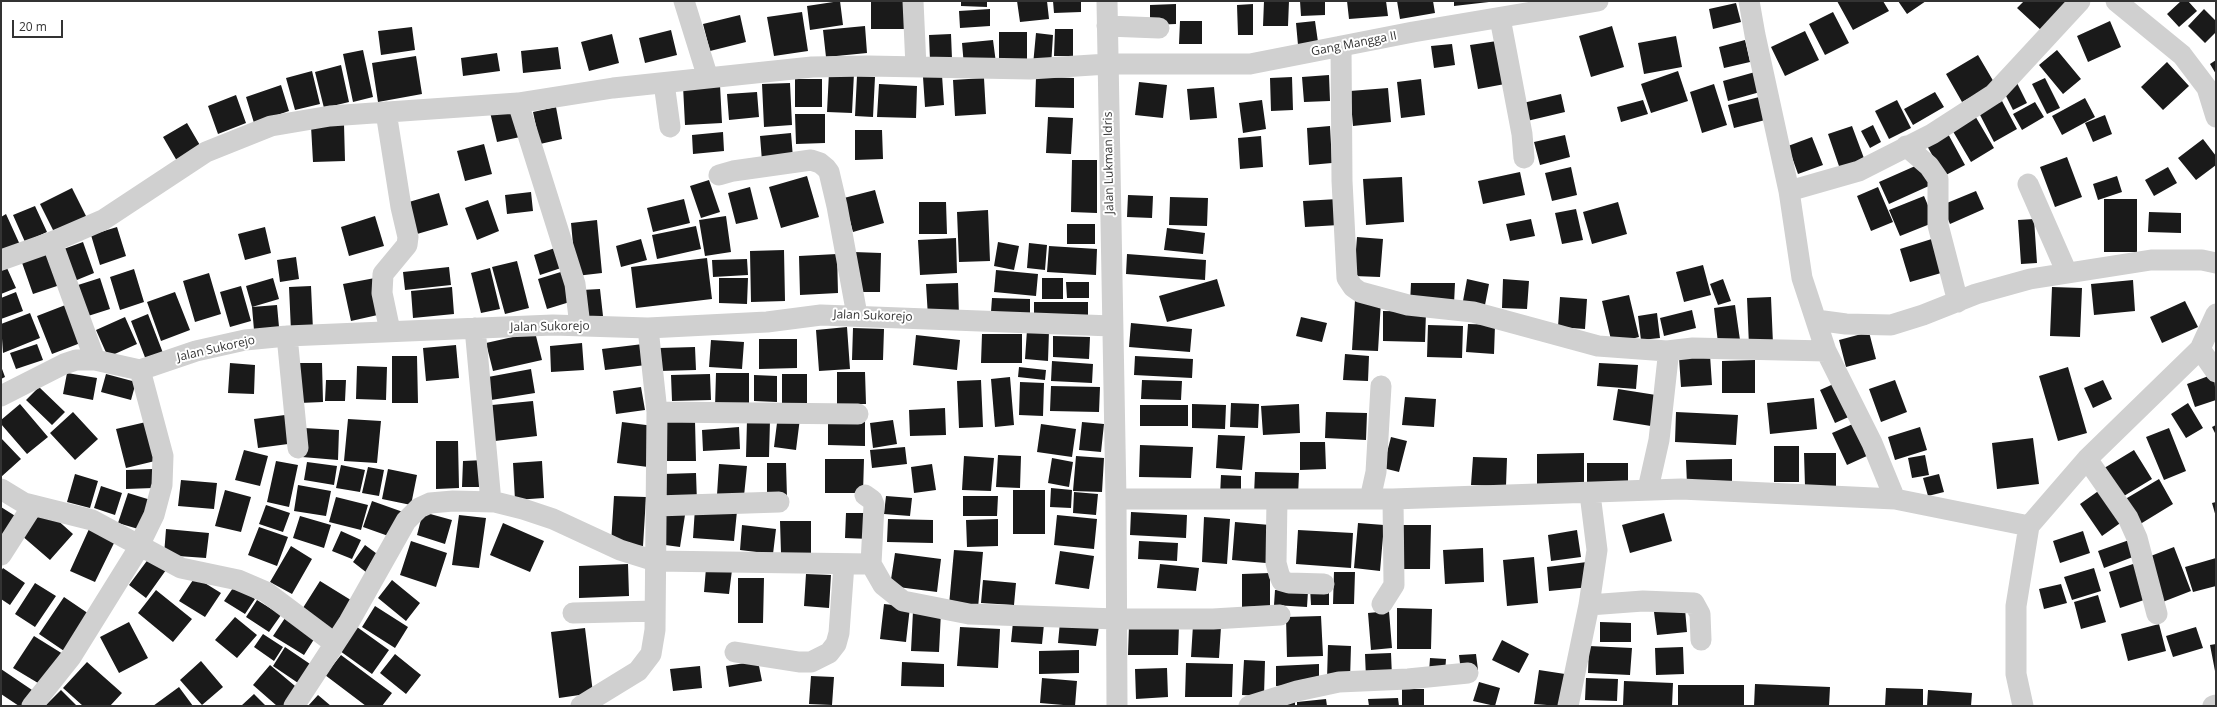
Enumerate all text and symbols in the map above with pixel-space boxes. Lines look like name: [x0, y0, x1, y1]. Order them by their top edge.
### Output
scale bar: [14, 12, 65, 38]
text: 20 m: [19, 18, 47, 35]
street label: Gang Mangga II: [1310, 29, 1398, 59]
street label: Jalan Lukman Idris: [1101, 112, 1117, 214]
street label: Jalan Sukorejo: [833, 307, 913, 325]
street label: Jalan Sukorejo: [510, 319, 590, 335]
street label: Jalan Sukorejo: [176, 333, 256, 365]

